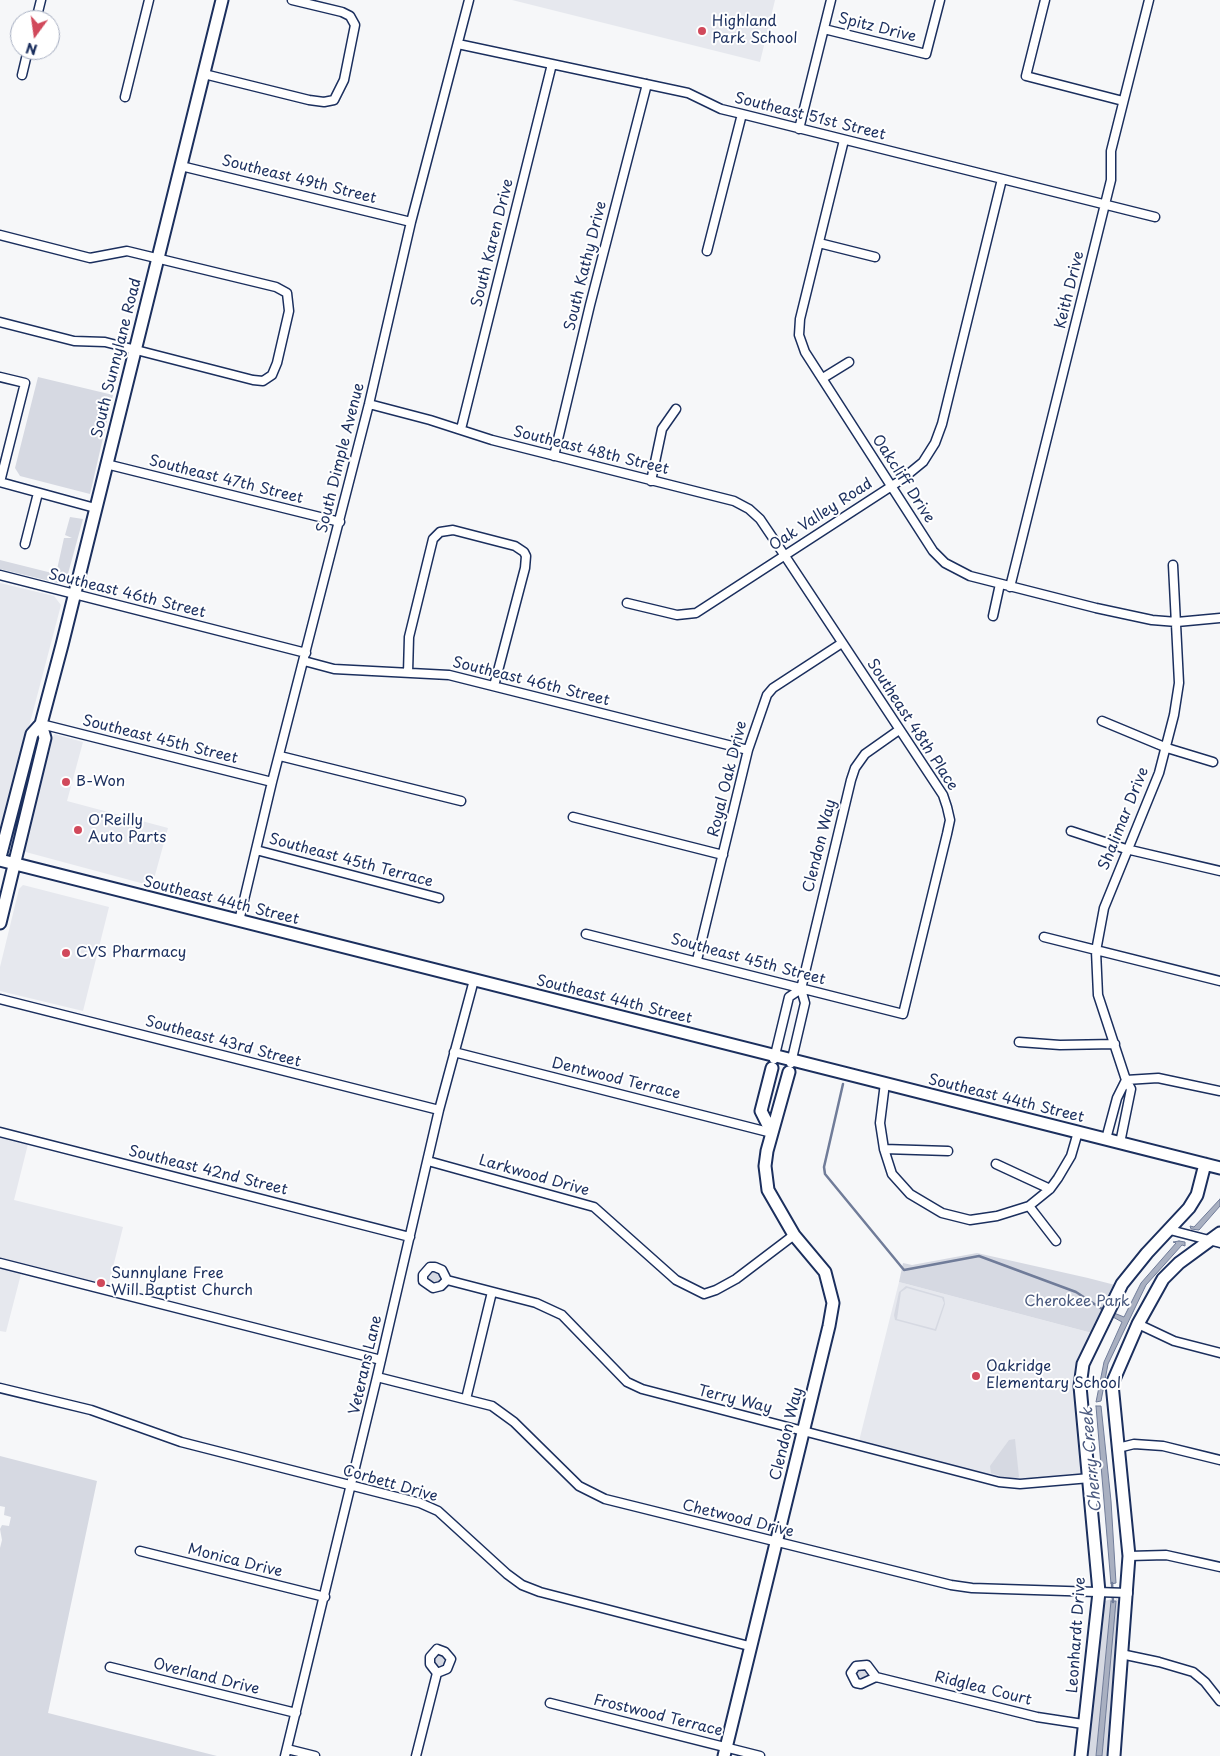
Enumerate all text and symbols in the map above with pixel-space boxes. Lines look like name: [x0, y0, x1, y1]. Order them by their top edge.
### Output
north arrow: [10, 10, 60, 60]
street label: Spitz Drive: [836, 10, 918, 46]
place label: Highland Park School: [712, 13, 798, 48]
marker: Highland Park School: [696, 25, 708, 37]
text: N: [24, 38, 39, 61]
street label: Southeast 51st Street: [733, 90, 887, 144]
street label: Southeast 49th Street: [220, 152, 378, 208]
street label: South Karen Drive: [468, 177, 518, 309]
street label: South Kathy Drive: [561, 199, 611, 333]
street label: Keith Drive: [1052, 249, 1088, 331]
street label: South Sunnylane Road: [88, 276, 146, 440]
street label: South Dimple Avenue: [314, 381, 368, 535]
street label: Southeast 48th Street: [511, 423, 671, 479]
street label: Oakcliff Drive: [868, 431, 938, 527]
street label: Southeast 47th Street: [147, 452, 305, 508]
street label: Oak Valley Road: [766, 475, 876, 555]
street label: Southeast 46th Street: [47, 566, 207, 622]
street label: Southeast 46th Street: [451, 654, 611, 710]
street label: Southeast 48th Place: [863, 656, 961, 794]
street label: Southeast 45th Street: [80, 712, 240, 768]
street label: Royal Oak Drive: [705, 719, 751, 839]
street label: Shalimar Drive: [1095, 765, 1153, 873]
place label: B-Won: [76, 773, 125, 791]
marker: B-Won: [60, 776, 72, 788]
street label: Clendon Way: [800, 798, 840, 894]
place label: O'Reilly Auto Parts: [88, 812, 166, 847]
marker: O'Reilly Auto Parts: [72, 824, 84, 836]
street label: Southeast 45th Terrace: [267, 830, 435, 892]
street label: Southeast 44th Street: [141, 873, 301, 929]
street label: Southeast 45th Street: [669, 931, 827, 989]
place label: CVS Pharmacy: [76, 944, 186, 962]
marker: CVS Pharmacy: [60, 947, 72, 959]
street label: Southeast 44th Street: [534, 972, 694, 1028]
street label: Southeast 43rd Street: [143, 1013, 303, 1071]
street label: Dentwood Terrace: [550, 1054, 682, 1104]
street label: Southeast 44th Street: [926, 1071, 1086, 1127]
street label: Southeast 42nd Street: [127, 1143, 289, 1199]
street label: Larkwood Drive: [477, 1152, 591, 1200]
place label: Sunnylane Free Will Baptist Church: [111, 1265, 253, 1300]
marker: Sunnylane Free Will Baptist Church: [95, 1277, 107, 1289]
park label: Cherokee Park: [1024, 1293, 1130, 1311]
street label: Veterans Lane: [346, 1313, 386, 1417]
place label: Oakridge Elementary School: [986, 1358, 1121, 1393]
marker: Oakridge Elementary School: [970, 1370, 982, 1382]
street label: Terry Way: [696, 1382, 774, 1418]
street label: Clendon Way: [767, 1386, 807, 1482]
water label: Cherry Creek: [1078, 1407, 1106, 1513]
street label: Corbett Drive: [340, 1462, 440, 1506]
street label: Chetwood Drive: [680, 1496, 796, 1542]
street label: Monica Drive: [186, 1541, 284, 1581]
street label: Leonhardt Drive: [1064, 1576, 1090, 1694]
street label: Overland Drive: [151, 1655, 261, 1699]
street label: Ridglea Court: [933, 1668, 1033, 1710]
street label: Frostwood Terrace: [592, 1691, 724, 1741]

